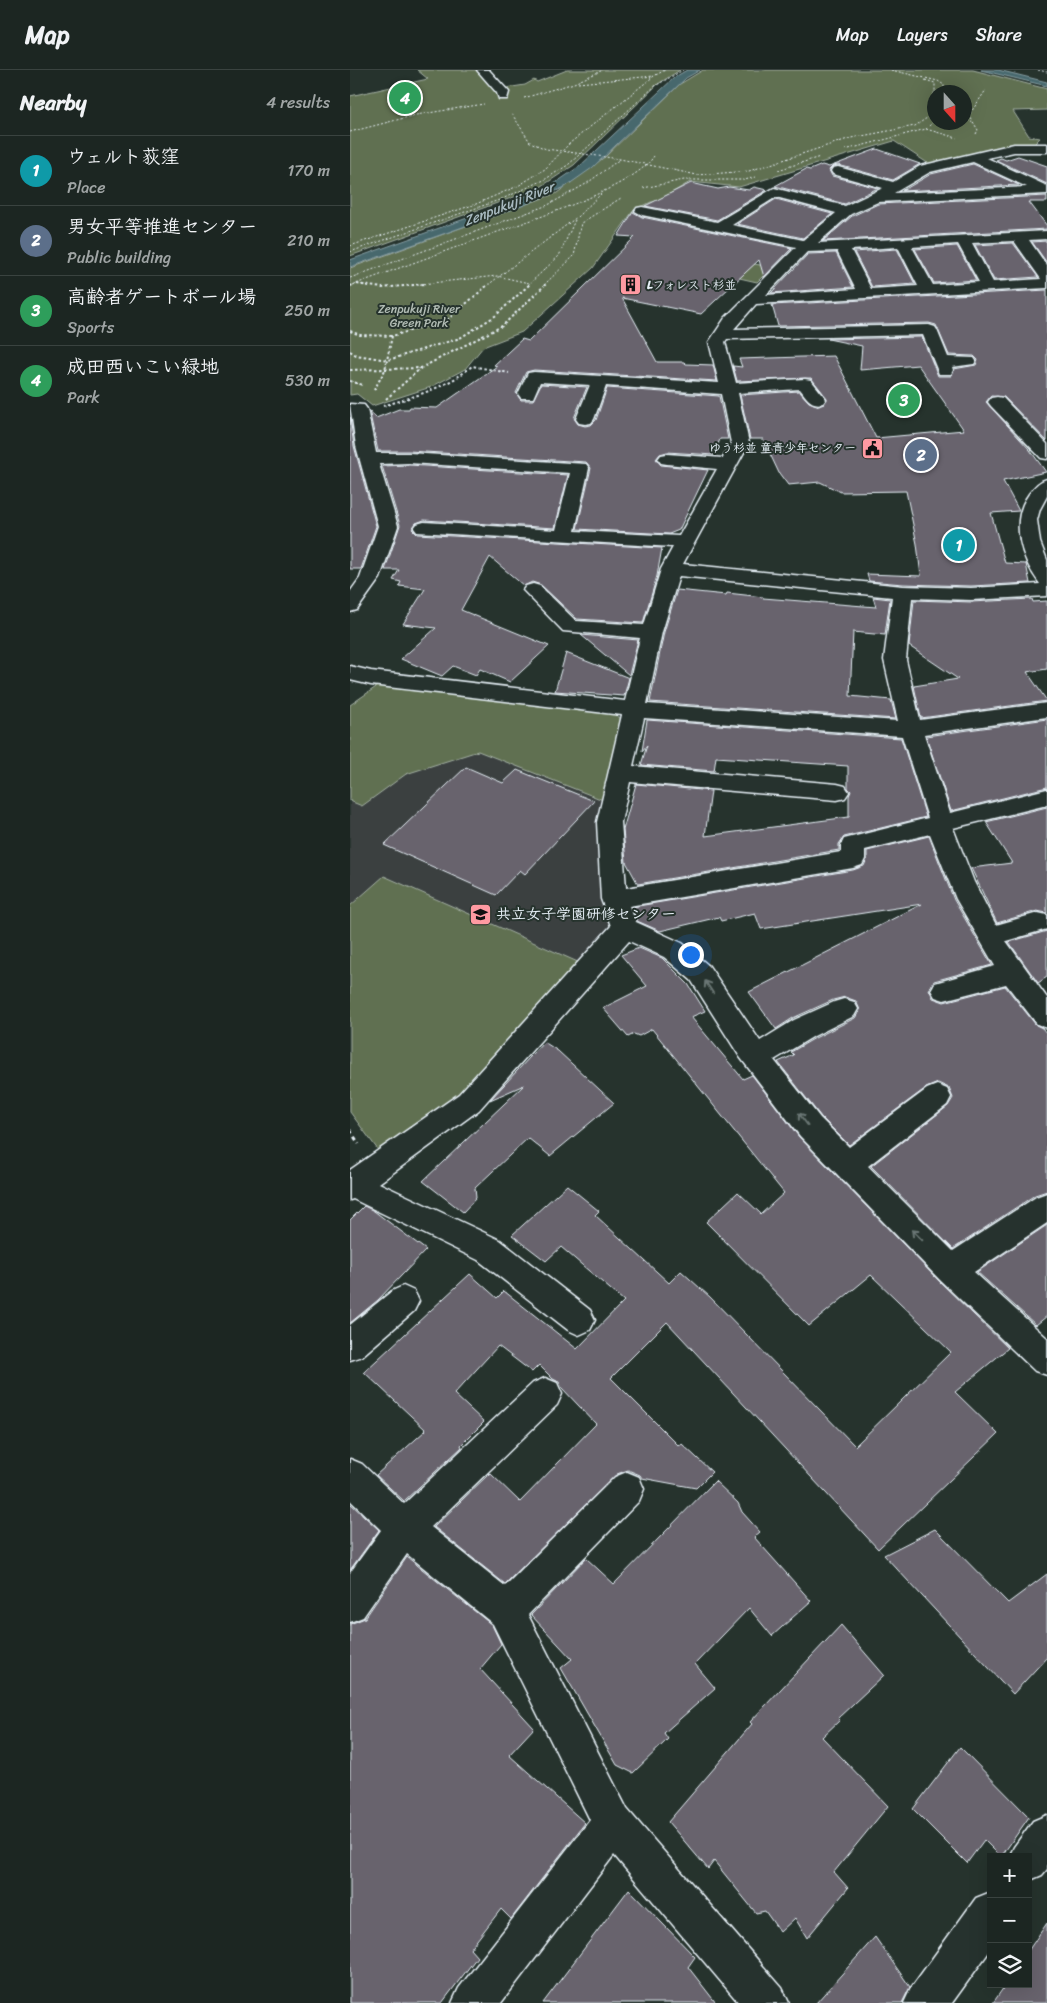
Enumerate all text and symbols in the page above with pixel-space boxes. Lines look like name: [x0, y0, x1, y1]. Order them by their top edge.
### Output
text: Map: [25, 14, 69, 56]
text: Map: [836, 19, 869, 51]
text: Layers: [897, 19, 948, 51]
text: Share: [976, 19, 1022, 51]
pin: 4: [389, 79, 421, 117]
text: Nearby: [20, 84, 86, 122]
north arrow: [927, 85, 972, 130]
text: 4 results: [266, 88, 330, 117]
text: ウェルト荻窪: [67, 140, 179, 173]
text: 1: [33, 156, 39, 185]
text: 170 m: [287, 156, 330, 185]
text: Place: [67, 173, 106, 202]
water label: Zenpukuji River: [460, 174, 560, 233]
text: 男女平等推進センター: [67, 210, 257, 243]
text: 2: [31, 226, 41, 255]
text: 210 m: [287, 226, 330, 255]
text: Public building: [67, 243, 171, 272]
building icon: Lフォレスト杉並: [619, 273, 643, 297]
place label: Lフォレスト杉並: [647, 274, 737, 296]
text: 高齢者ゲートボール場: [67, 280, 256, 313]
text: 3: [32, 296, 40, 325]
text: 250 m: [284, 296, 330, 325]
park label: Zenpukuji River Green Park: [378, 298, 461, 334]
text: Sports: [67, 313, 114, 342]
text: 成田西いこい緑地: [67, 350, 219, 383]
text: 4: [31, 366, 41, 395]
text: 530 m: [285, 366, 330, 395]
pin: 3: [888, 381, 920, 419]
text: Park: [67, 383, 100, 412]
public building icon: ゆう杉並 童青少年センター: [860, 436, 884, 460]
pin: 2: [905, 436, 937, 474]
place label: ゆう杉並 童青少年センター: [709, 437, 856, 459]
pin: 1: [943, 526, 975, 564]
place label: 共立女子学園研修センター: [496, 901, 676, 927]
school or university icon: 共立女子学園研修センター: [468, 902, 492, 926]
your location: [678, 942, 704, 968]
one-way arrow: [704, 980, 714, 994]
one-way arrow: [798, 1113, 809, 1126]
one-way arrow: [911, 1229, 923, 1241]
map controls: [987, 1853, 1032, 1988]
button: +: [987, 1853, 1032, 1898]
button: −: [987, 1898, 1032, 1943]
button: layers: [987, 1943, 1032, 1988]

